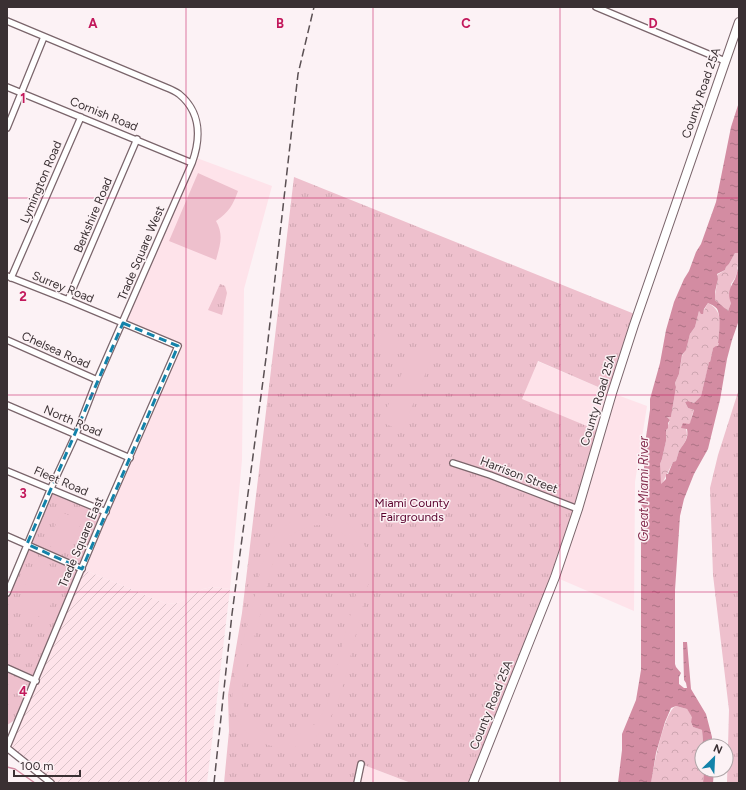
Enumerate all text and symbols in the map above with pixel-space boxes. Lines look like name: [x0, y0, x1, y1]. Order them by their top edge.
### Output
text: A: [88, 16, 98, 31]
text: B: [276, 16, 284, 31]
text: C: [461, 16, 471, 31]
text: D: [648, 16, 658, 31]
street label: County Road 25A: [679, 46, 723, 140]
text: 1: [20, 91, 26, 106]
street label: Cornish Road: [68, 94, 140, 134]
street label: Lymington Road: [17, 139, 65, 225]
street label: Berkshire Road: [71, 175, 115, 255]
street label: Trade Square West: [115, 203, 167, 302]
street label: Surrey Road: [30, 268, 96, 306]
text: 2: [19, 289, 27, 304]
street label: Chelsea Road: [20, 329, 92, 371]
street label: County Road 25A: [577, 352, 619, 448]
street label: North Road: [42, 402, 104, 440]
water label: Great Miami River: [636, 436, 651, 542]
street label: Harrison Street: [478, 454, 560, 496]
street label: Fleet Road: [32, 463, 90, 499]
text: 3: [19, 486, 27, 501]
street label: Trade Square East: [56, 494, 107, 589]
park label: Miami County Fairgrounds: [375, 496, 450, 524]
street label: County Road 25A: [467, 658, 515, 752]
text: 4: [19, 684, 27, 699]
north arrow: [694, 738, 734, 778]
text: N: [711, 742, 724, 757]
scale bar: [14, 752, 80, 778]
text: 100 m: [20, 759, 54, 773]

